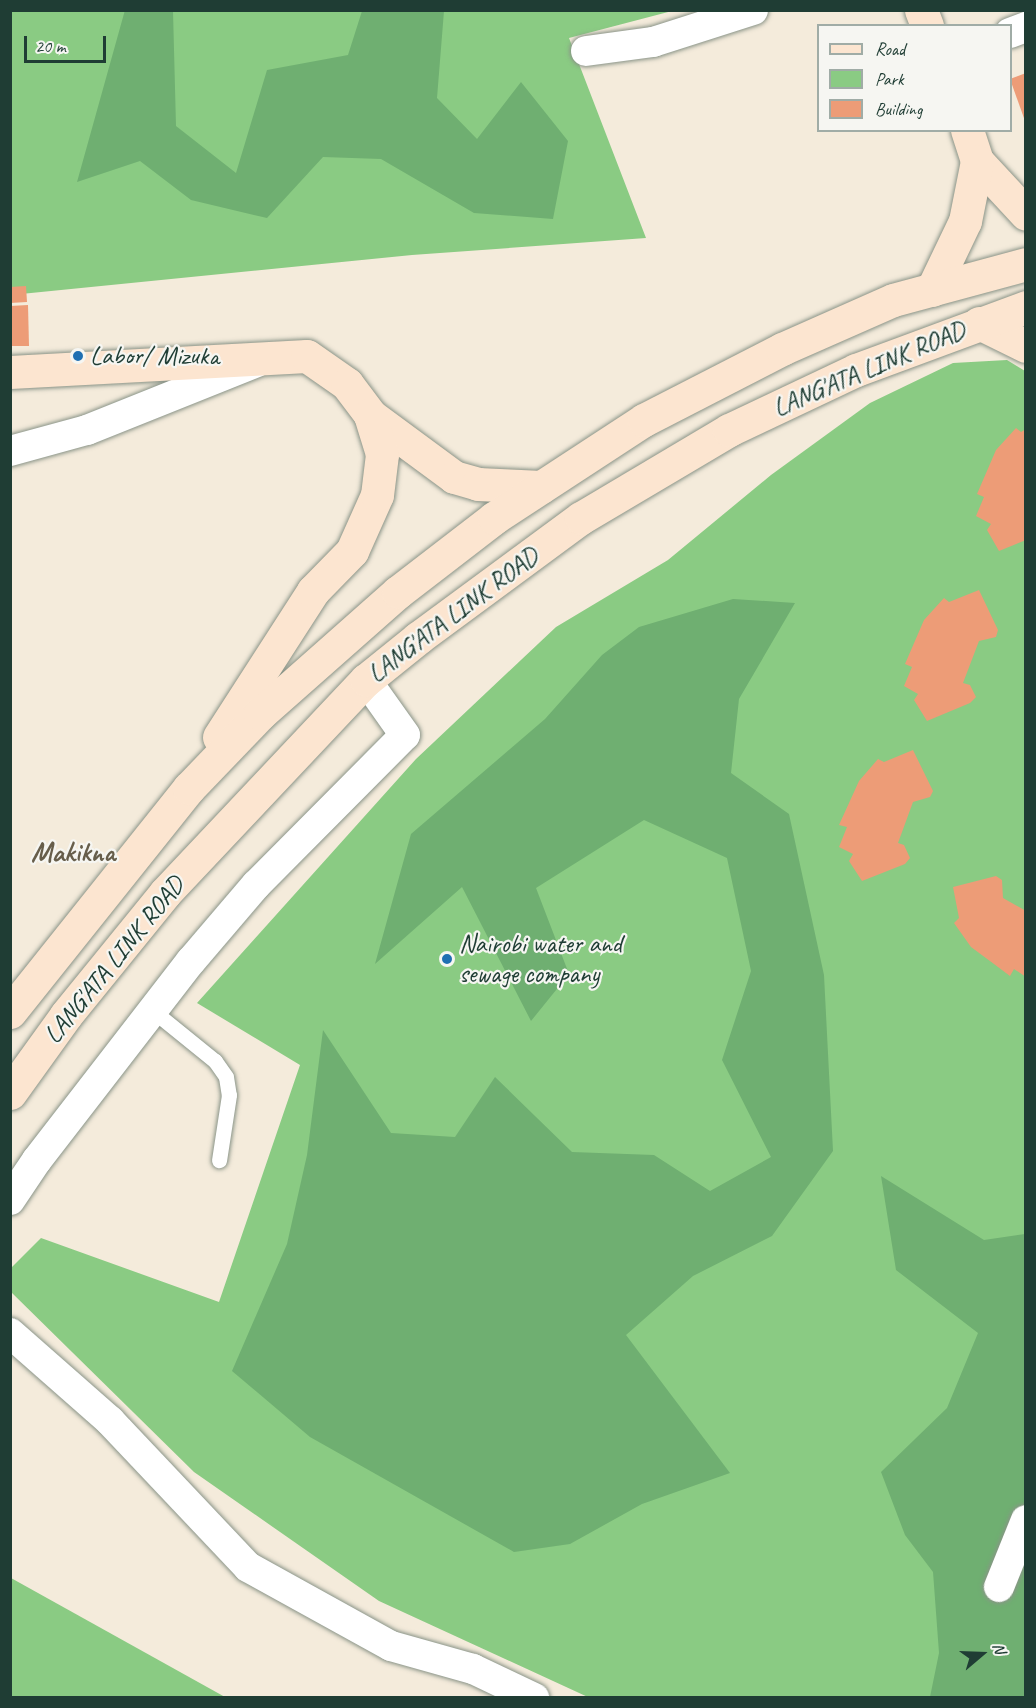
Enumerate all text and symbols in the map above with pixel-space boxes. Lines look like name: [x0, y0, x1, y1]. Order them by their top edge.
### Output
scale bar: [27, 24, 110, 62]
legend: [817, 24, 1012, 132]
text: 20 m: [35, 35, 66, 57]
text: Road: [875, 38, 905, 60]
text: Park: [875, 68, 904, 90]
text: Building: [875, 98, 922, 120]
street label: LANG'ATA LINK ROAD: [768, 315, 970, 423]
place label: Labor/ Mizuka: [90, 340, 219, 372]
marker: Labor/ Mizuka: [71, 349, 85, 363]
street label: LANG'ATA LINK ROAD: [362, 541, 544, 689]
district label: Makikna: [31, 835, 115, 869]
street label: LANG'ATA LINK ROAD: [37, 870, 191, 1050]
place label: Nairobi water and sewage company: [459, 928, 623, 990]
marker: Nairobi water and sewage company: [440, 952, 454, 966]
north arrow: [952, 1624, 1012, 1684]
text: N: [988, 1640, 1010, 1656]

